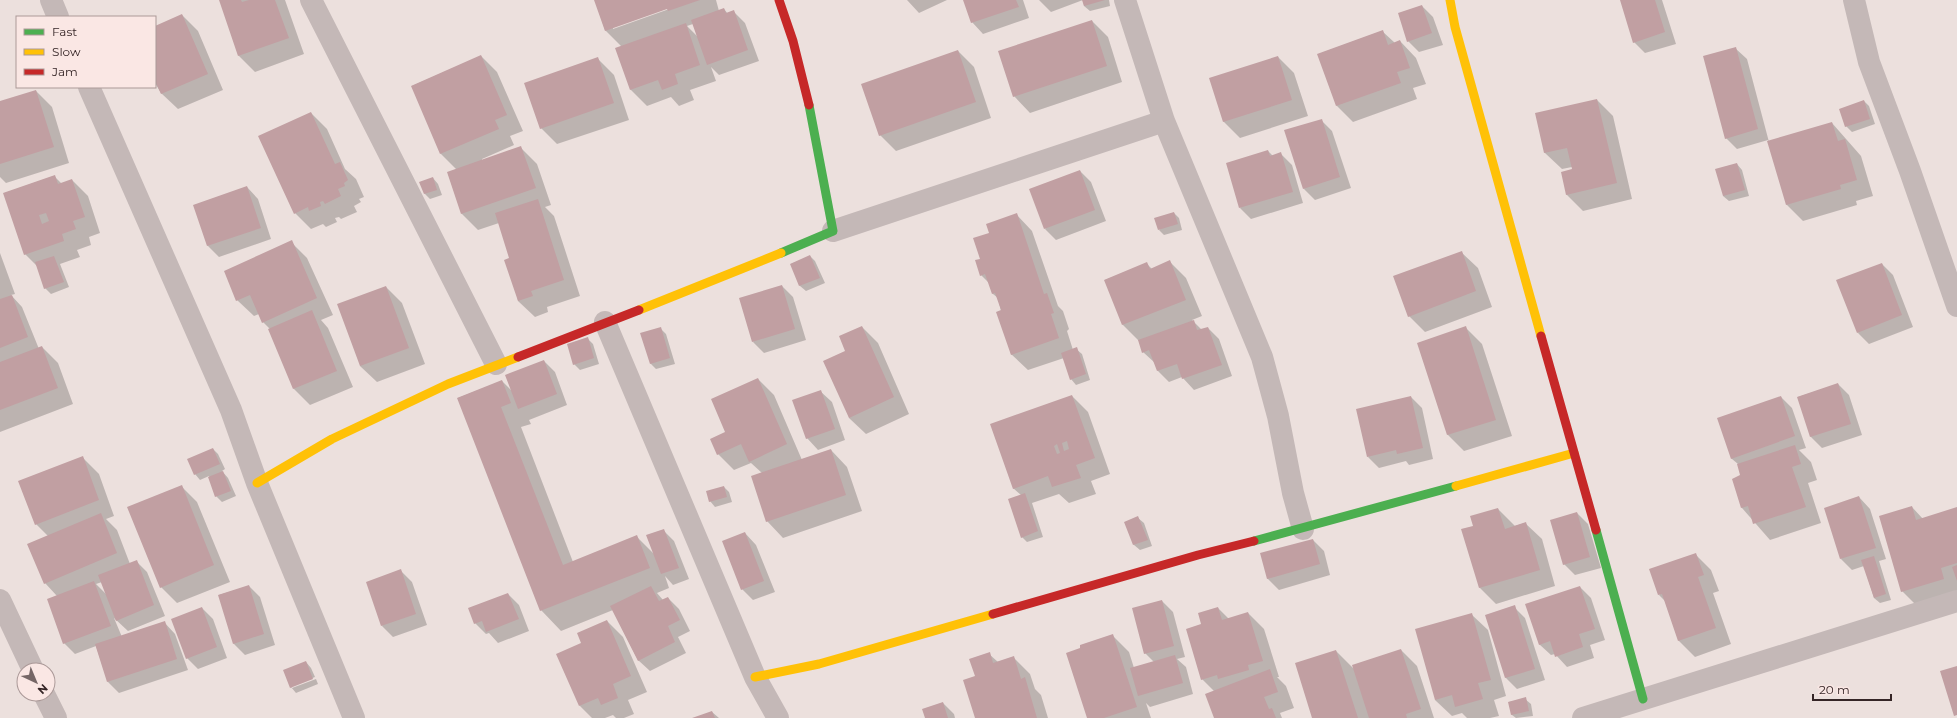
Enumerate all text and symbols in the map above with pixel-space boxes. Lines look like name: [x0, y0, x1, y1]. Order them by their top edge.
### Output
legend: [16, 16, 156, 88]
text: Fast: [52, 24, 77, 39]
text: Slow: [52, 44, 81, 59]
text: Jam: [51, 64, 78, 79]
north arrow: [16, 662, 56, 702]
scale bar: [1813, 676, 1891, 702]
text: N: [35, 681, 51, 697]
text: 20 m: [1819, 682, 1850, 697]

